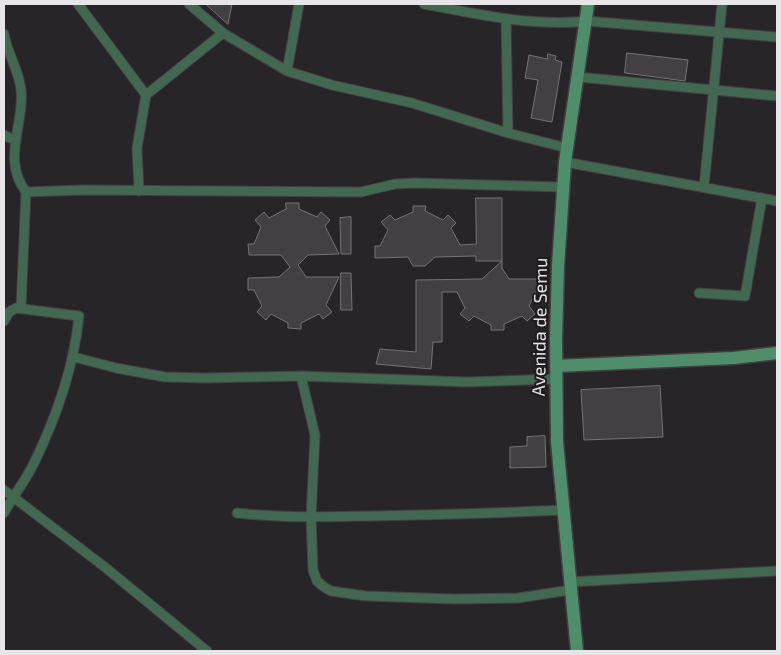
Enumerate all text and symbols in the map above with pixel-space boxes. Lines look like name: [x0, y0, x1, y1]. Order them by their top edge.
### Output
street label: Avenida de Semu: [528, 257, 552, 397]

